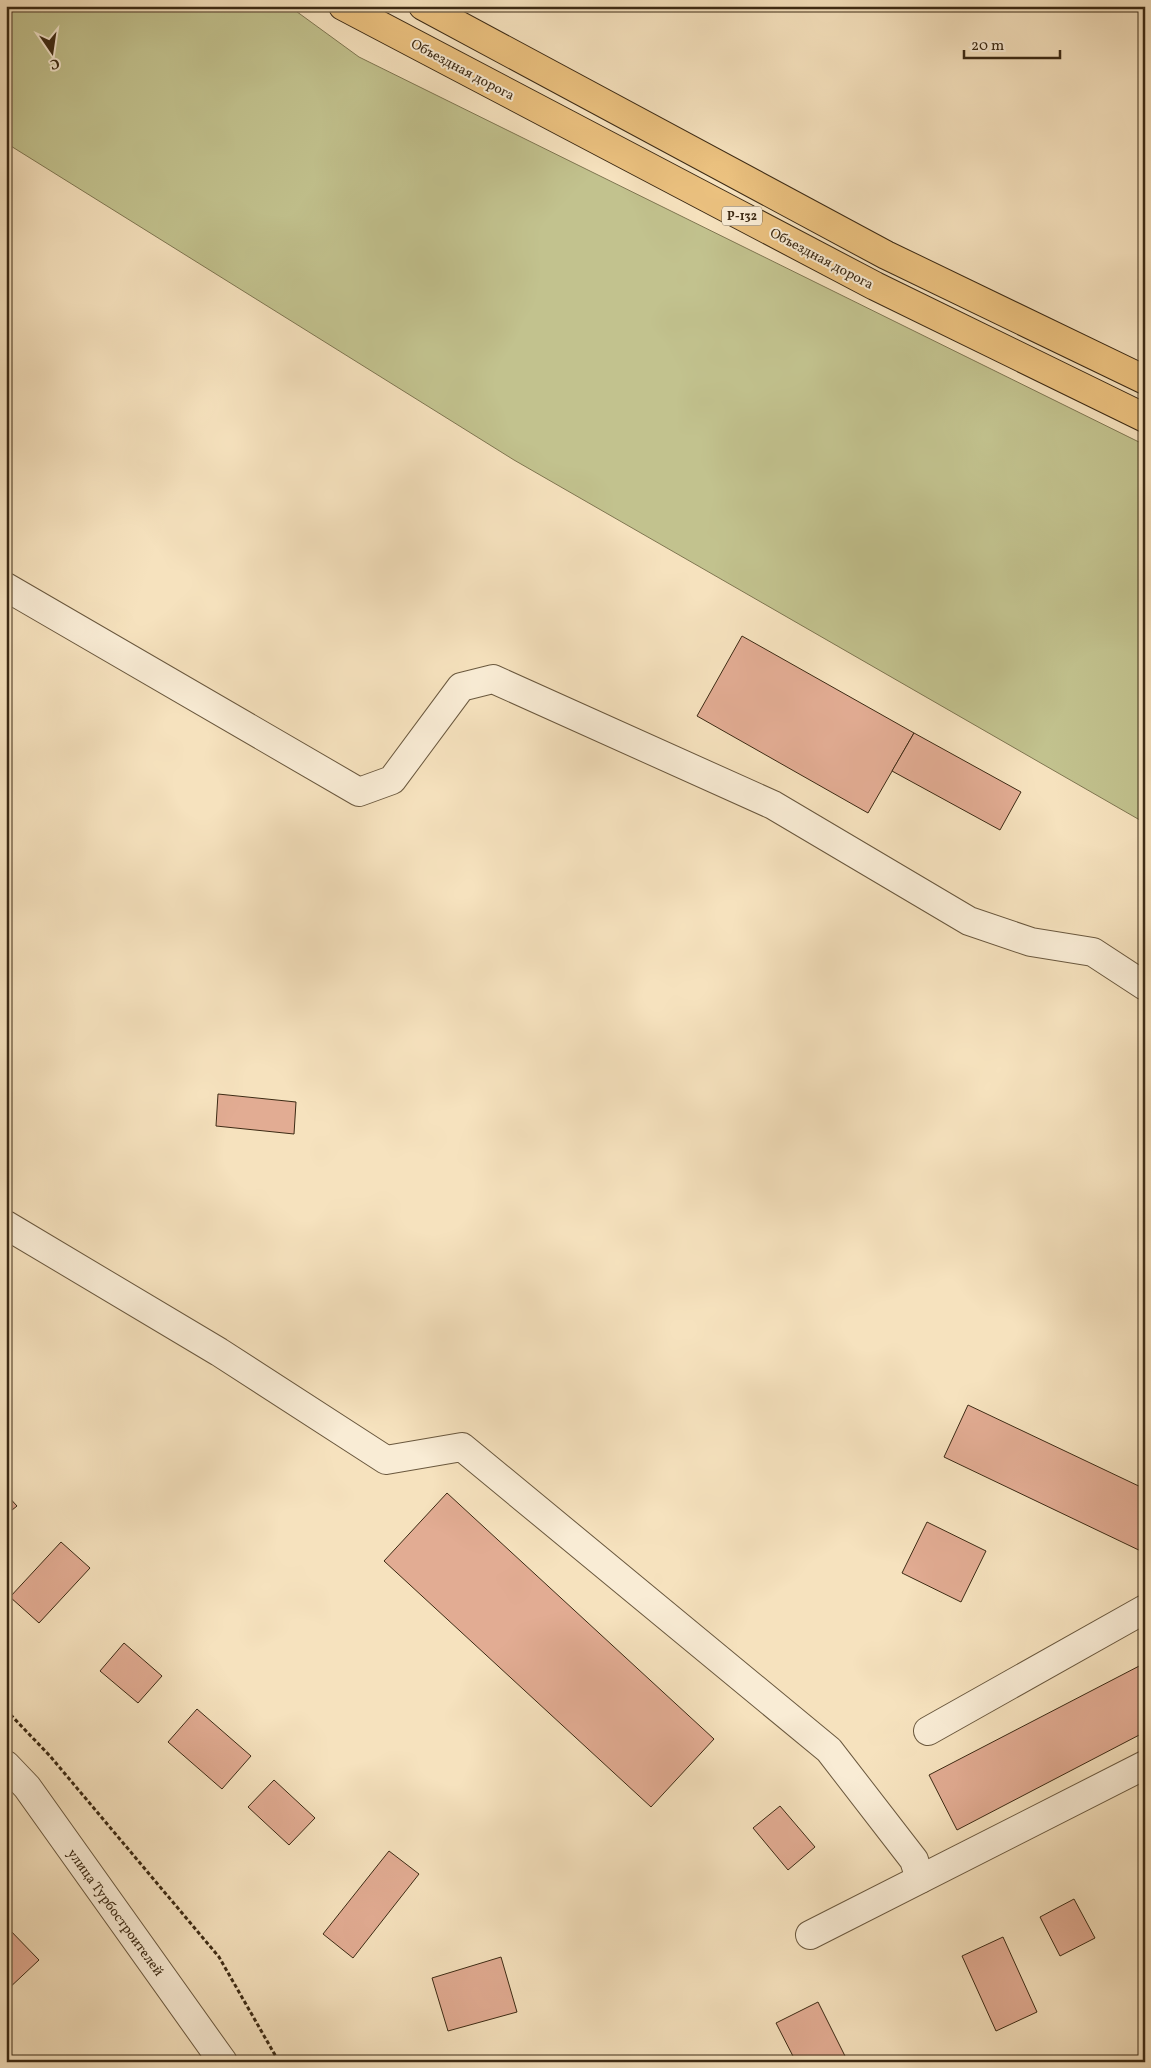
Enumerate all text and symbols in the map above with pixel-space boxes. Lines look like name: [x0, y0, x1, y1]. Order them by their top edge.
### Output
north arrow: [28, 28, 78, 78]
scale bar: [964, 28, 1060, 60]
street label: Объездная дорога: [407, 35, 518, 106]
text: 20 m: [971, 36, 1004, 57]
text: С: [48, 53, 61, 73]
road number: Р-132: [722, 207, 762, 226]
street label: Объездная дорога: [766, 224, 877, 295]
street label: улица Турбостроителей: [62, 1845, 168, 1981]

